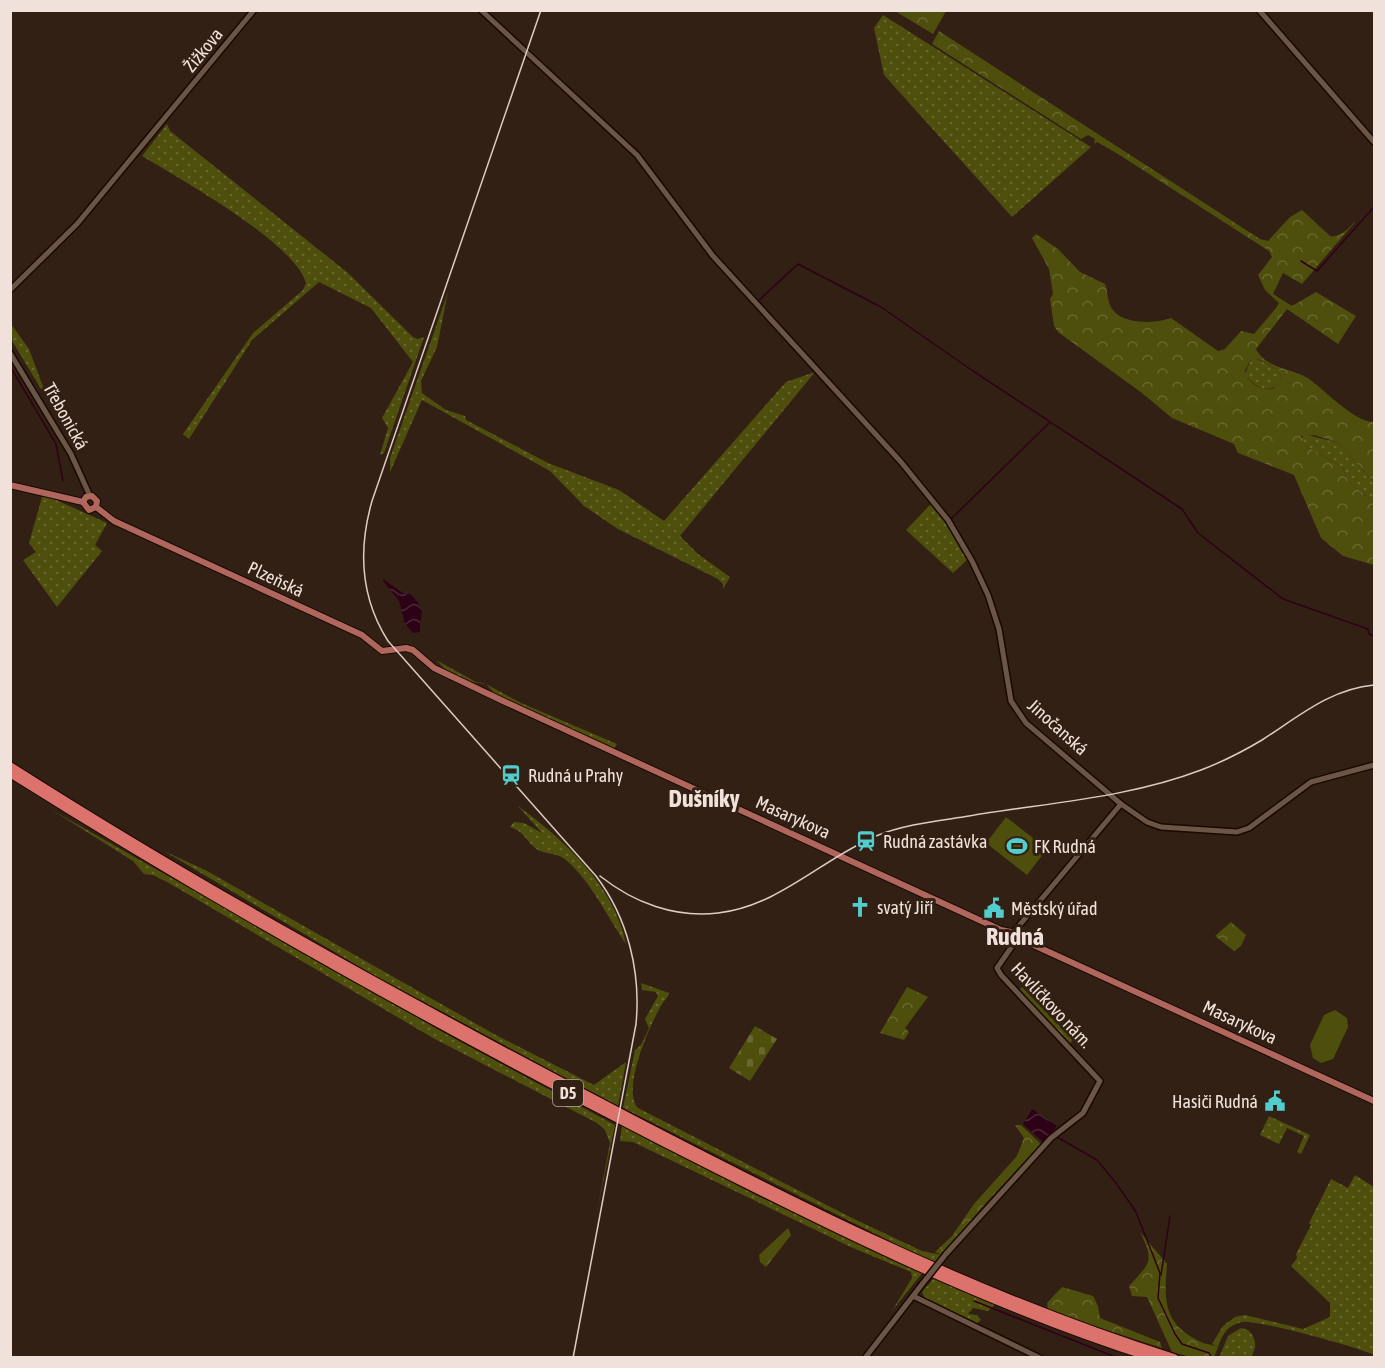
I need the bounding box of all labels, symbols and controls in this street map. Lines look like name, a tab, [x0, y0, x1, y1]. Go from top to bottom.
street label: Žižkova	[179, 24, 227, 76]
street label: Třebonická	[39, 379, 93, 453]
street label: Plzeňská	[245, 557, 307, 601]
street label: Jinočanská	[1024, 695, 1092, 759]
station icon: Rudná u Prahy	[499, 763, 523, 787]
place label: Rudná u Prahy	[528, 765, 623, 786]
district label: Dušníky	[668, 785, 740, 812]
street label: Masarykova	[752, 791, 834, 843]
station icon: Rudná zastávka	[854, 829, 878, 853]
place label: Rudná zastávka	[883, 831, 987, 852]
sports icon: FK Rudná	[1005, 834, 1029, 858]
place label: FK Rudná	[1034, 836, 1096, 857]
church icon: svatý Jiří	[848, 895, 872, 919]
public building icon: Městský úřad	[982, 896, 1006, 920]
place label: svatý Jiří	[877, 897, 933, 918]
place label: Městský úřad	[1011, 898, 1097, 919]
district label: Rudná	[986, 923, 1044, 950]
street label: Havlíčkovo nám.	[1007, 958, 1097, 1052]
street label: Masarykova	[1200, 996, 1280, 1048]
road number: D5	[553, 1080, 583, 1106]
public building icon: Hasiči Rudná	[1263, 1089, 1287, 1113]
place label: Hasiči Rudná	[1172, 1091, 1258, 1112]

